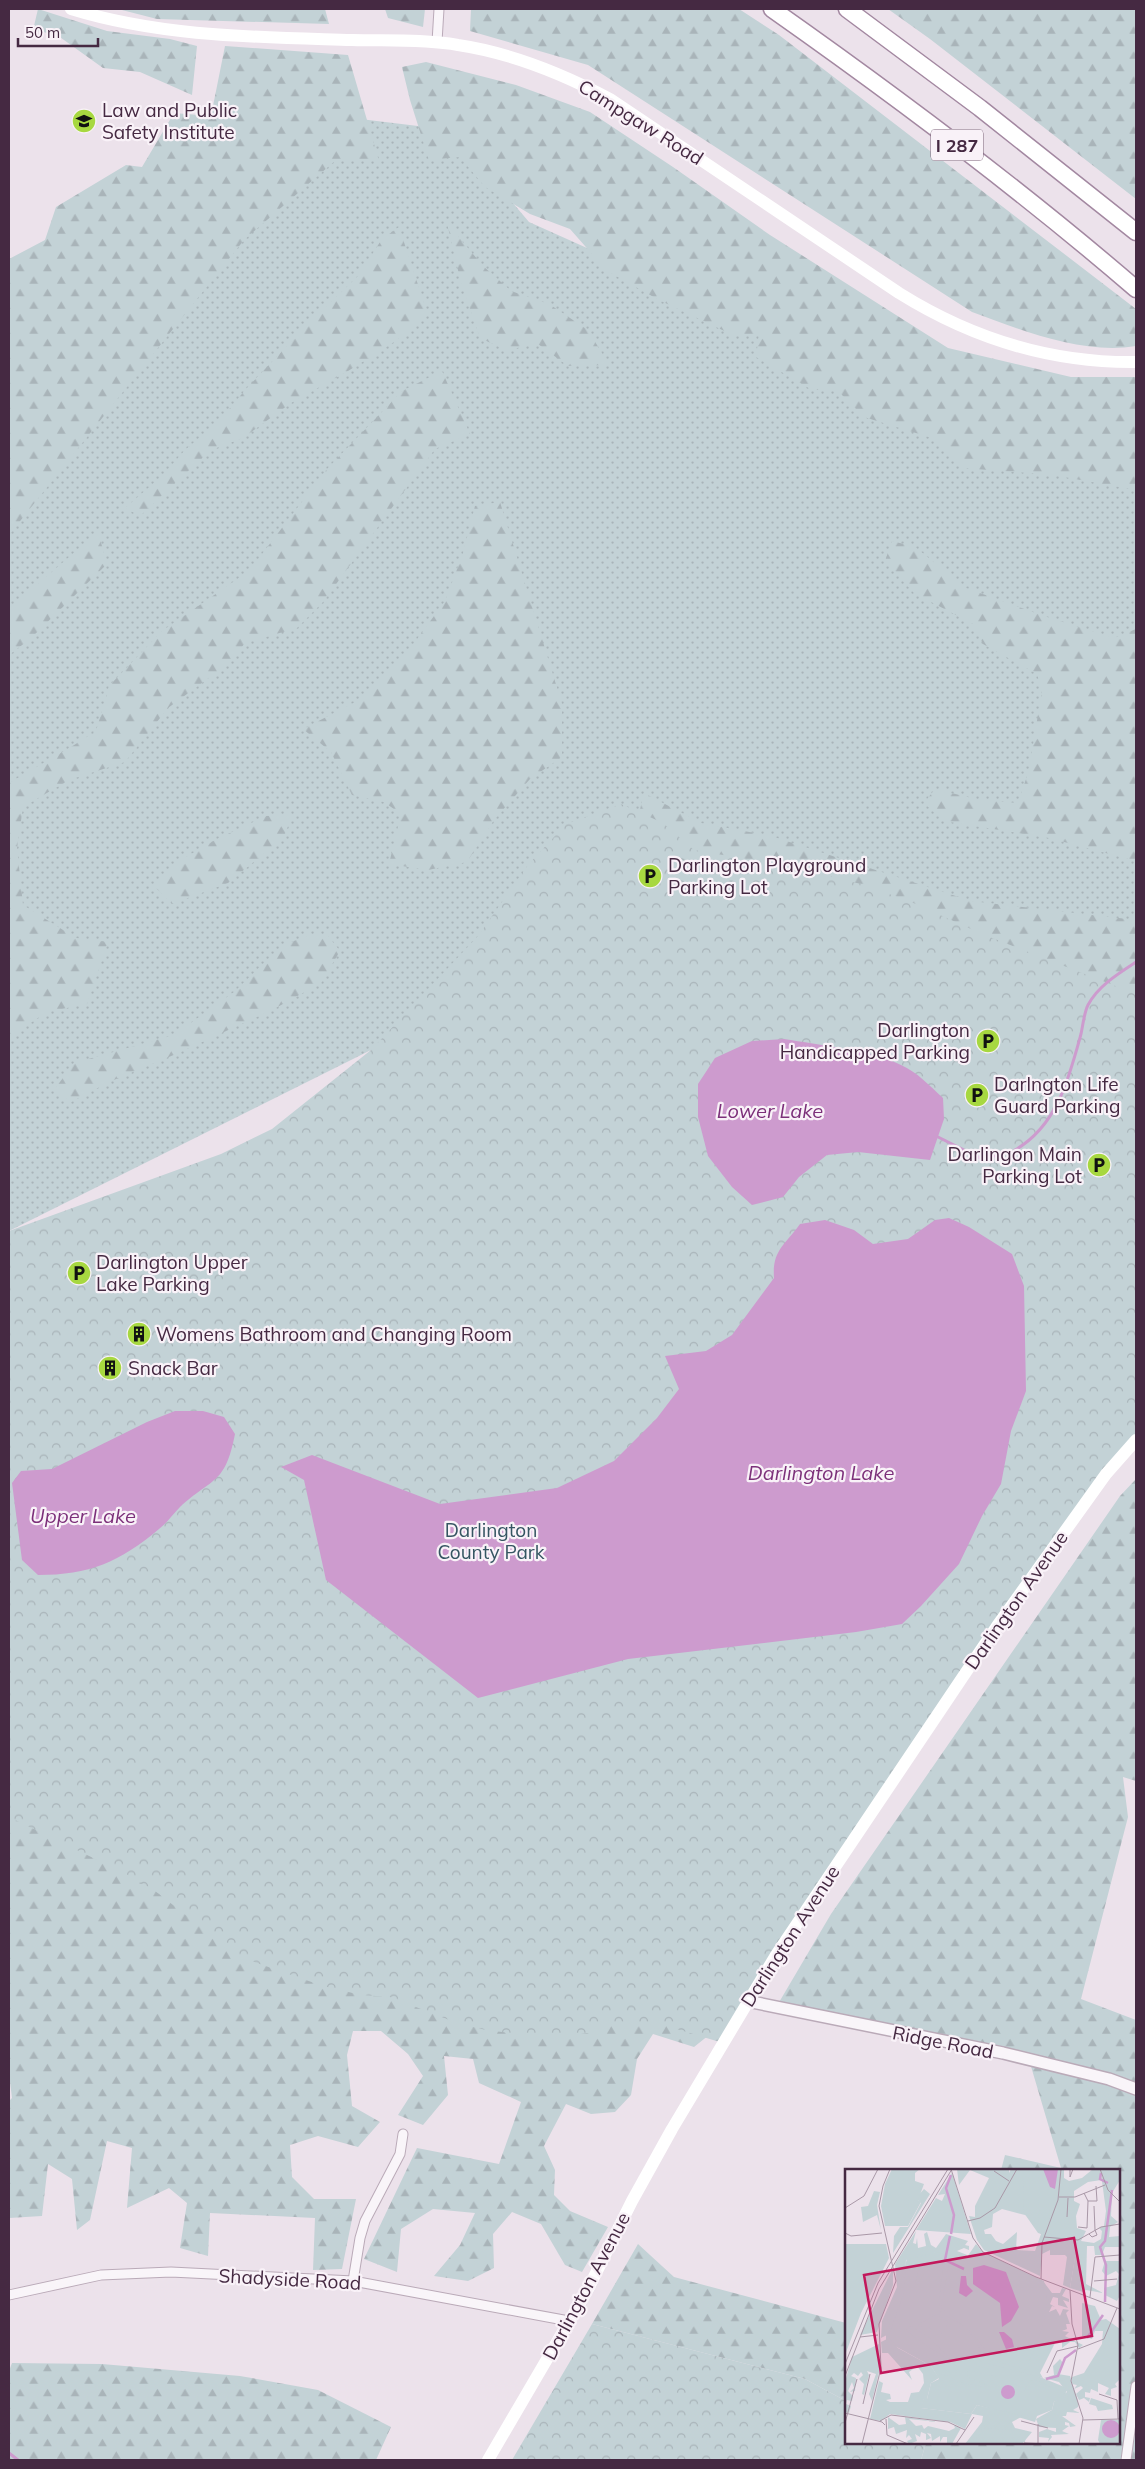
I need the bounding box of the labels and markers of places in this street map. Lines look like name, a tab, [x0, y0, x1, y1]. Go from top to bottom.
place label: Law and Public Safety Institute	[102, 98, 237, 144]
school or university icon: Law and Public Safety Institute	[71, 108, 97, 134]
place label: Darlington Playground Parking Lot	[668, 853, 866, 899]
parking icon: Darlington Playground Parking Lot	[637, 863, 663, 889]
place label: Darlington Handicapped Parking	[780, 1018, 970, 1064]
parking icon: Darlington Handicapped Parking	[975, 1028, 1001, 1054]
place label: Darlngton Life Guard Parking	[994, 1072, 1121, 1118]
parking icon: Darlngton Life Guard Parking	[964, 1082, 990, 1108]
place label: Darlingon Main Parking Lot	[948, 1142, 1082, 1188]
parking icon: Darlingon Main Parking Lot	[1086, 1152, 1112, 1178]
place label: Darlington Upper Lake Parking	[96, 1250, 248, 1296]
parking icon: Darlington Upper Lake Parking	[66, 1260, 92, 1286]
building icon: Womens Bathroom and Changing Room	[126, 1321, 152, 1347]
place label: Womens Bathroom and Changing Room	[156, 1322, 512, 1346]
building icon: Snack Bar	[97, 1355, 123, 1381]
place label: Snack Bar	[128, 1356, 218, 1380]

